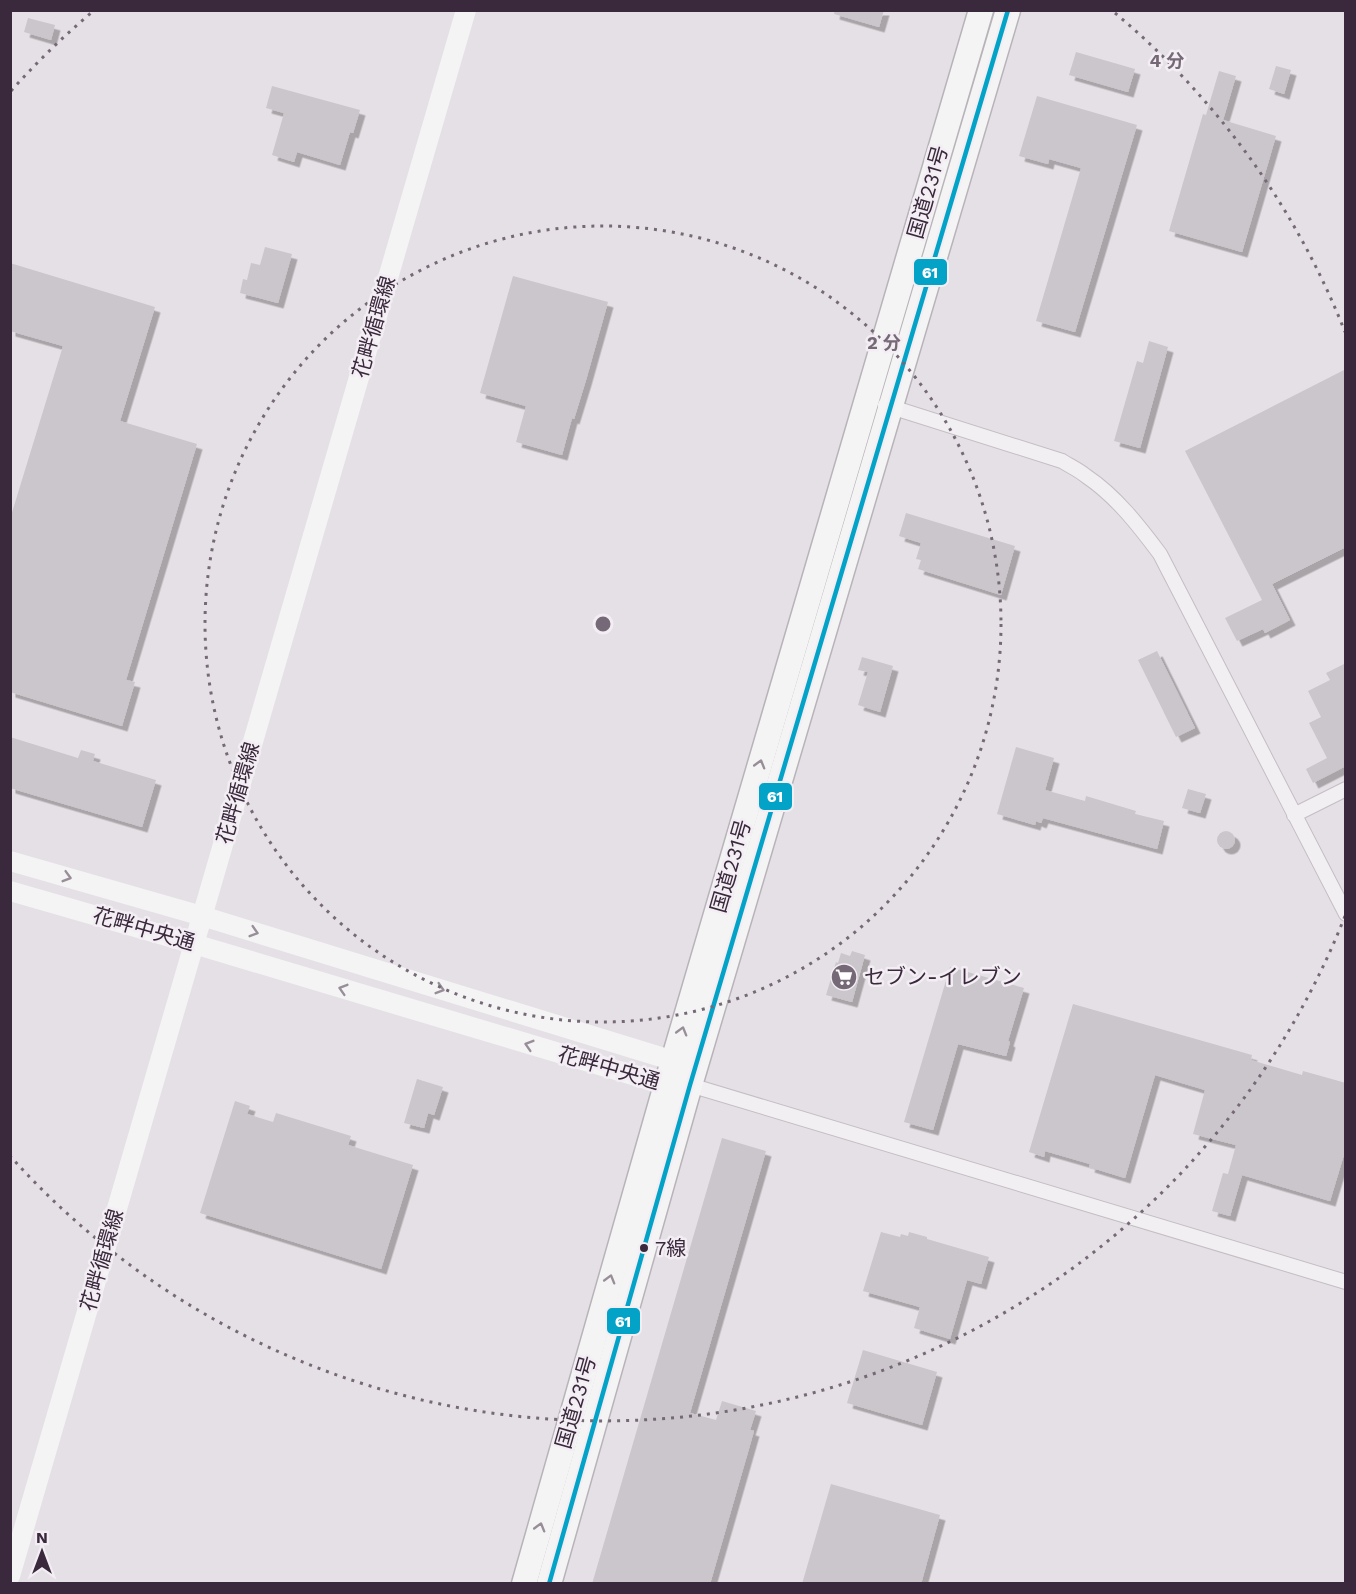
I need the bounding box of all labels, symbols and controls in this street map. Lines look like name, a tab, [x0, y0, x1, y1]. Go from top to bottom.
text: 4 分	[1150, 50, 1184, 71]
street label: 国道231号	[902, 142, 953, 241]
line badge: 61	[913, 258, 948, 286]
text: 61	[922, 263, 938, 282]
street label: 花畔循環線	[347, 273, 400, 381]
text: 2 分	[867, 332, 901, 353]
centre of rings	[593, 614, 613, 634]
street label: 花畔循環線	[211, 739, 264, 847]
one-way arrow	[753, 759, 766, 769]
line badge: 61	[758, 782, 793, 811]
text: 61	[767, 787, 783, 806]
street label: 国道231号	[705, 816, 756, 915]
one-way arrow	[61, 870, 72, 882]
street label: 花畔中央通	[90, 902, 198, 955]
one-way arrow	[248, 925, 259, 937]
supermarket icon: セブン-イレブン	[829, 962, 859, 992]
place label: セブン-イレブン	[864, 964, 1022, 989]
one-way arrow	[434, 982, 445, 994]
one-way arrow	[338, 984, 349, 996]
one-way arrow	[675, 1026, 687, 1037]
one-way arrow	[524, 1040, 535, 1052]
street label: 花畔中央通	[555, 1041, 663, 1094]
street label: 花畔循環線	[75, 1206, 128, 1314]
place label: 7線	[655, 1236, 686, 1260]
marker: 7線	[638, 1242, 650, 1254]
one-way arrow	[603, 1274, 616, 1284]
line badge: 61	[606, 1307, 641, 1335]
text: 61	[615, 1312, 631, 1331]
street label: 国道231号	[550, 1352, 601, 1451]
north arrow	[12, 1522, 72, 1582]
one-way arrow	[533, 1522, 545, 1533]
text: N	[36, 1528, 48, 1547]

